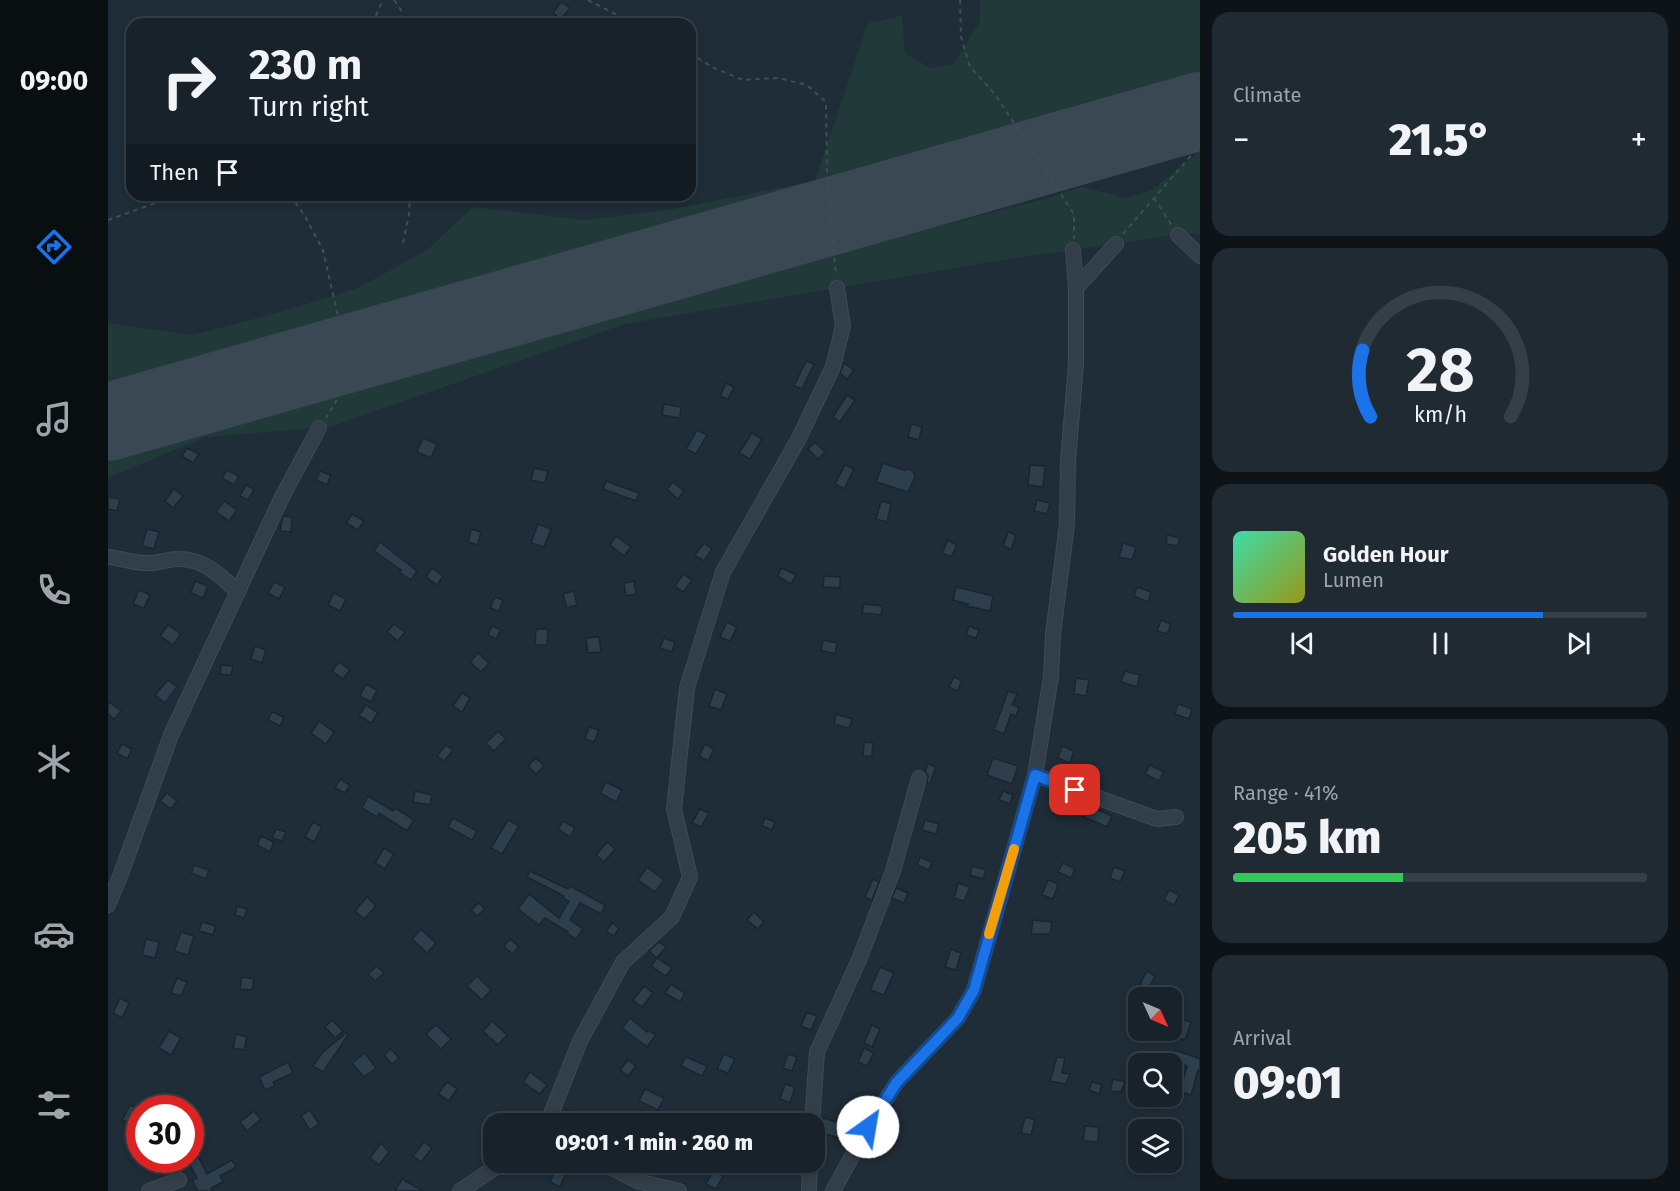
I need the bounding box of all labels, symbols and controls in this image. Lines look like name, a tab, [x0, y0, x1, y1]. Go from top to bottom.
text: 230 m	[249, 40, 362, 90]
icon: right	[150, 42, 228, 120]
text: 09:00	[20, 65, 88, 97]
text: Climate	[1233, 83, 1301, 107]
text: Turn right	[249, 91, 369, 123]
text: 21.5°	[1389, 113, 1491, 167]
text: −	[1233, 120, 1250, 160]
text: +	[1631, 120, 1647, 160]
icon: arrive	[211, 156, 244, 189]
text: Then	[150, 159, 199, 186]
icon: directions	[33, 226, 75, 268]
text: 28	[1406, 333, 1474, 408]
icon: music	[33, 398, 75, 440]
text: km/h	[1413, 402, 1467, 428]
text: Golden Hour	[1323, 541, 1449, 568]
text: Lumen	[1323, 568, 1384, 592]
icon: phone	[33, 569, 75, 611]
icon: previous	[1286, 627, 1319, 660]
icon: pause	[1424, 627, 1457, 660]
icon: next	[1562, 627, 1595, 660]
icon: climate	[33, 741, 75, 783]
pin	[1049, 764, 1100, 815]
icon: arrive	[1058, 773, 1091, 806]
text: Range · 41%	[1233, 781, 1339, 805]
text: 205 km	[1233, 811, 1381, 865]
icon: car	[33, 913, 75, 955]
north arrow	[1128, 987, 1182, 1041]
map controls	[1128, 987, 1182, 1173]
text: Arrival	[1233, 1026, 1292, 1050]
button: search	[1128, 1053, 1182, 1107]
text: 09:01	[1233, 1056, 1343, 1110]
icon: filters	[33, 1084, 75, 1126]
speed limit sign: 30	[126, 1095, 204, 1173]
position arrow	[836, 1095, 900, 1159]
button: layers	[1128, 1119, 1182, 1173]
text: 09:01 · 1 min · 260 m	[555, 1129, 753, 1156]

